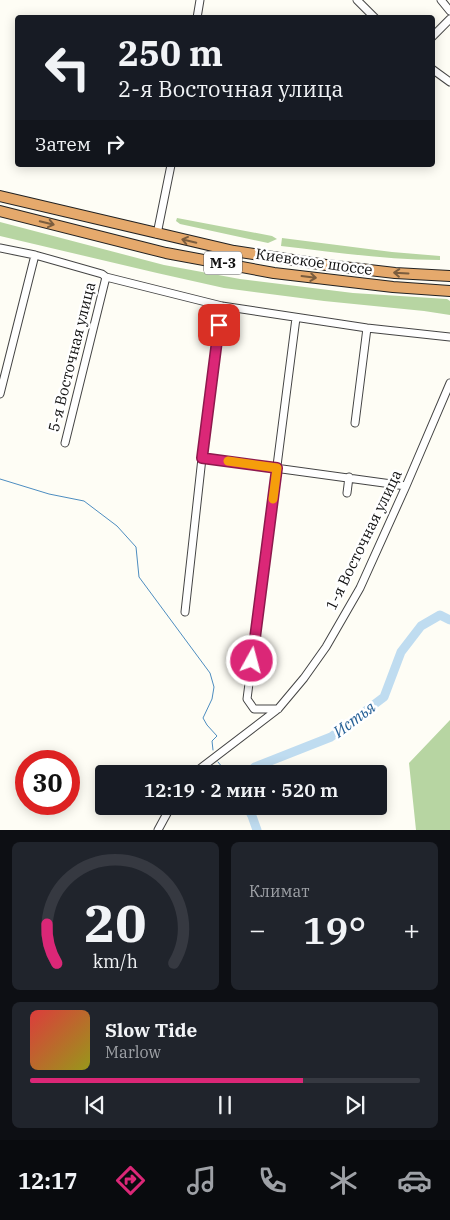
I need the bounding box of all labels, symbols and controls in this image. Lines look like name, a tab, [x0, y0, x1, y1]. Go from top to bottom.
text: 250 m	[118, 30, 223, 76]
icon: left	[35, 35, 100, 100]
text: 2-я Восточная улица	[118, 74, 344, 103]
icon: right	[101, 130, 129, 158]
text: Затем	[35, 132, 91, 156]
one-way arrow	[39, 219, 55, 228]
one-way arrow	[181, 236, 197, 245]
street label: Киевское шоссе	[254, 244, 374, 279]
road number: М-3	[204, 252, 242, 274]
one-way arrow	[394, 269, 410, 278]
one-way arrow	[301, 272, 317, 282]
street label: 5-я Восточная улица	[44, 280, 99, 434]
pin	[198, 304, 240, 346]
icon: arrive	[205, 311, 233, 339]
street label: 1-я Восточная улица	[321, 467, 406, 613]
position arrow	[225, 634, 277, 686]
water label: Истья	[328, 696, 380, 742]
speed limit sign: 30	[15, 750, 80, 815]
text: 12:19 · 2 мин · 520 m	[144, 778, 338, 802]
text: Климат	[249, 881, 309, 901]
text: 20	[84, 889, 147, 956]
text: 19°	[303, 905, 366, 954]
text: −	[249, 911, 266, 948]
text: +	[403, 911, 420, 948]
text: km/h	[93, 950, 138, 973]
text: Slow Tide	[105, 1018, 197, 1042]
text: Marlow	[105, 1042, 161, 1062]
icon: previous	[81, 1091, 109, 1119]
icon: pause	[211, 1091, 239, 1119]
icon: next	[341, 1091, 369, 1119]
icon: directions	[113, 1163, 148, 1198]
icon: music	[184, 1163, 219, 1198]
icon: phone	[255, 1163, 290, 1198]
icon: climate	[326, 1163, 361, 1198]
icon: car	[397, 1163, 432, 1198]
text: 12:17	[18, 1166, 77, 1195]

